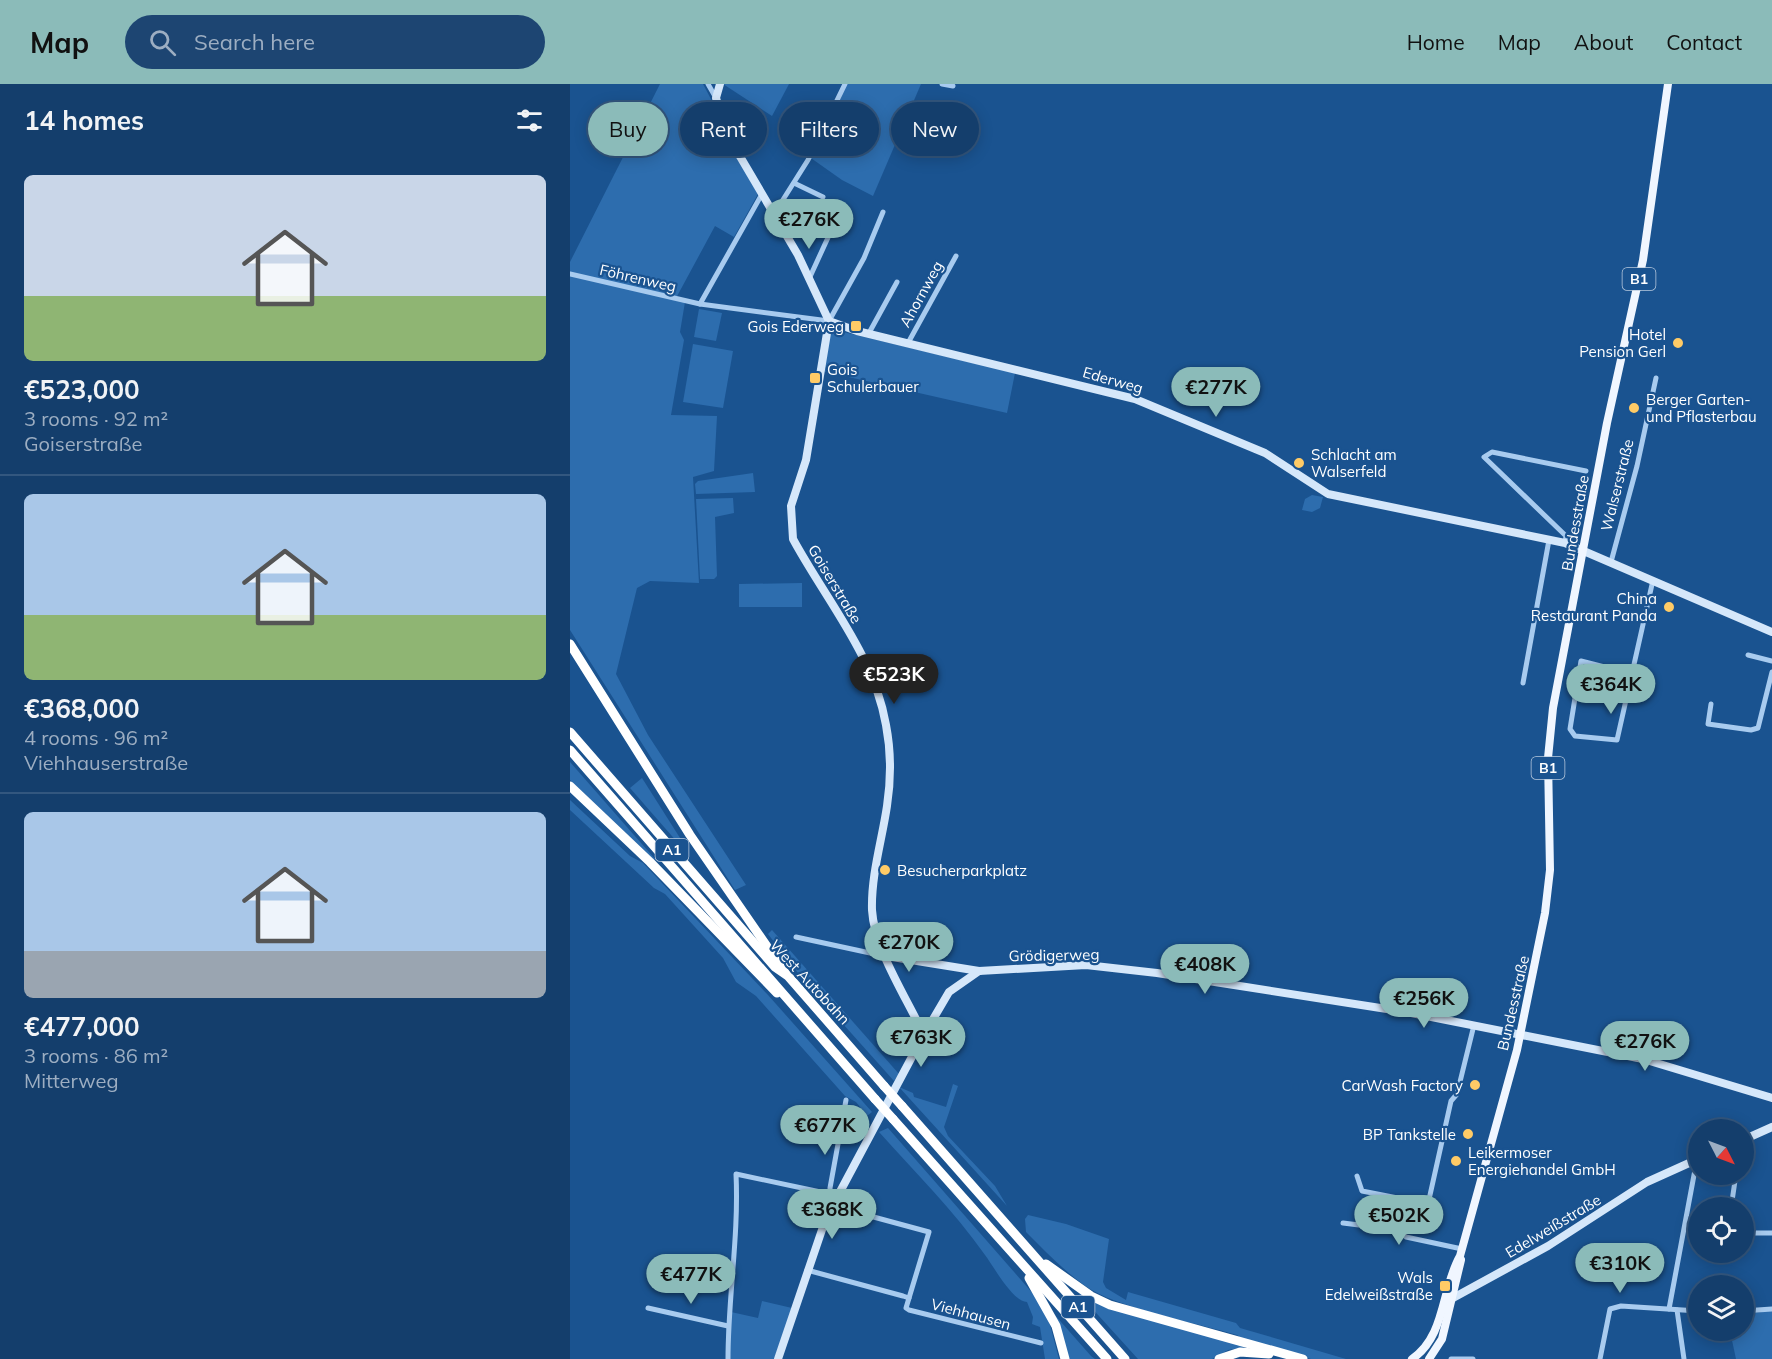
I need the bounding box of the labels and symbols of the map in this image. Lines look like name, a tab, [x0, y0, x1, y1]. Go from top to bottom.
pin: €276K	[767, 199, 851, 250]
street label: Ahornweg	[895, 258, 947, 330]
street label: Föhrenweg	[598, 260, 678, 296]
road number: B1	[1622, 268, 1656, 290]
place label: Gois Ederweg	[748, 317, 844, 336]
marker: Gois Ederweg	[849, 319, 863, 333]
place label: Hotel Pension Gerl	[1579, 325, 1666, 361]
marker: Hotel Pension Gerl	[1671, 336, 1685, 350]
place label: Gois Schulerbauer	[827, 360, 919, 396]
street label: Ederweg	[1081, 362, 1145, 398]
pin: €277K	[1174, 367, 1258, 418]
marker: Gois Schulerbauer	[808, 371, 822, 385]
place label: Berger Garten- und Pflasterbau	[1646, 390, 1757, 426]
marker: Berger Garten- und Pflasterbau	[1627, 401, 1641, 415]
street label: Walserstraße	[1596, 437, 1638, 533]
place label: Schlacht am Walserfeld	[1311, 445, 1397, 481]
marker: Schlacht am Walserfeld	[1292, 456, 1306, 470]
street label: Bundesstraße	[1557, 474, 1593, 572]
street label: Goiserstraße	[804, 541, 866, 627]
place label: China Restaurant Panda	[1531, 589, 1657, 625]
marker: China Restaurant Panda	[1662, 600, 1676, 614]
pin: €523K	[852, 654, 936, 705]
pin: €364K	[1569, 664, 1653, 715]
road number: B1	[1532, 757, 1564, 779]
road number: A1	[656, 839, 688, 861]
place label: Besucherparkplatz	[897, 861, 1027, 880]
marker: Besucherparkplatz	[878, 863, 892, 877]
pin: €270K	[867, 922, 951, 973]
street label: West Autobahn	[766, 935, 854, 1029]
pin: €408K	[1163, 944, 1247, 995]
street label: Grödigerweg	[1008, 945, 1100, 965]
street label: Bundesstraße	[1493, 954, 1533, 1052]
pin: €256K	[1382, 978, 1466, 1029]
pin: €763K	[879, 1017, 963, 1068]
pin: €276K	[1603, 1021, 1687, 1072]
place label: CarWash Factory	[1341, 1076, 1463, 1095]
marker: CarWash Factory	[1468, 1078, 1482, 1092]
pin: €677K	[783, 1105, 867, 1156]
north arrow	[1688, 1119, 1754, 1185]
place label: BP Tankstelle	[1363, 1125, 1456, 1144]
marker: BP Tankstelle	[1461, 1127, 1475, 1141]
place label: Leikermoser Energiehandel GmbH	[1468, 1143, 1616, 1179]
marker: Leikermoser Energiehandel GmbH	[1449, 1154, 1463, 1168]
pin: €368K	[790, 1189, 874, 1240]
street label: Edelweißstraße	[1502, 1190, 1604, 1262]
pin: €502K	[1357, 1195, 1441, 1246]
pin: €310K	[1578, 1243, 1662, 1294]
pin: €477K	[649, 1254, 733, 1305]
place label: Wals Edelweißstraße	[1325, 1268, 1433, 1304]
marker: Wals Edelweißstraße	[1438, 1279, 1452, 1293]
street label: Viehhausen	[929, 1294, 1013, 1334]
road number: A1	[1062, 1296, 1094, 1318]

